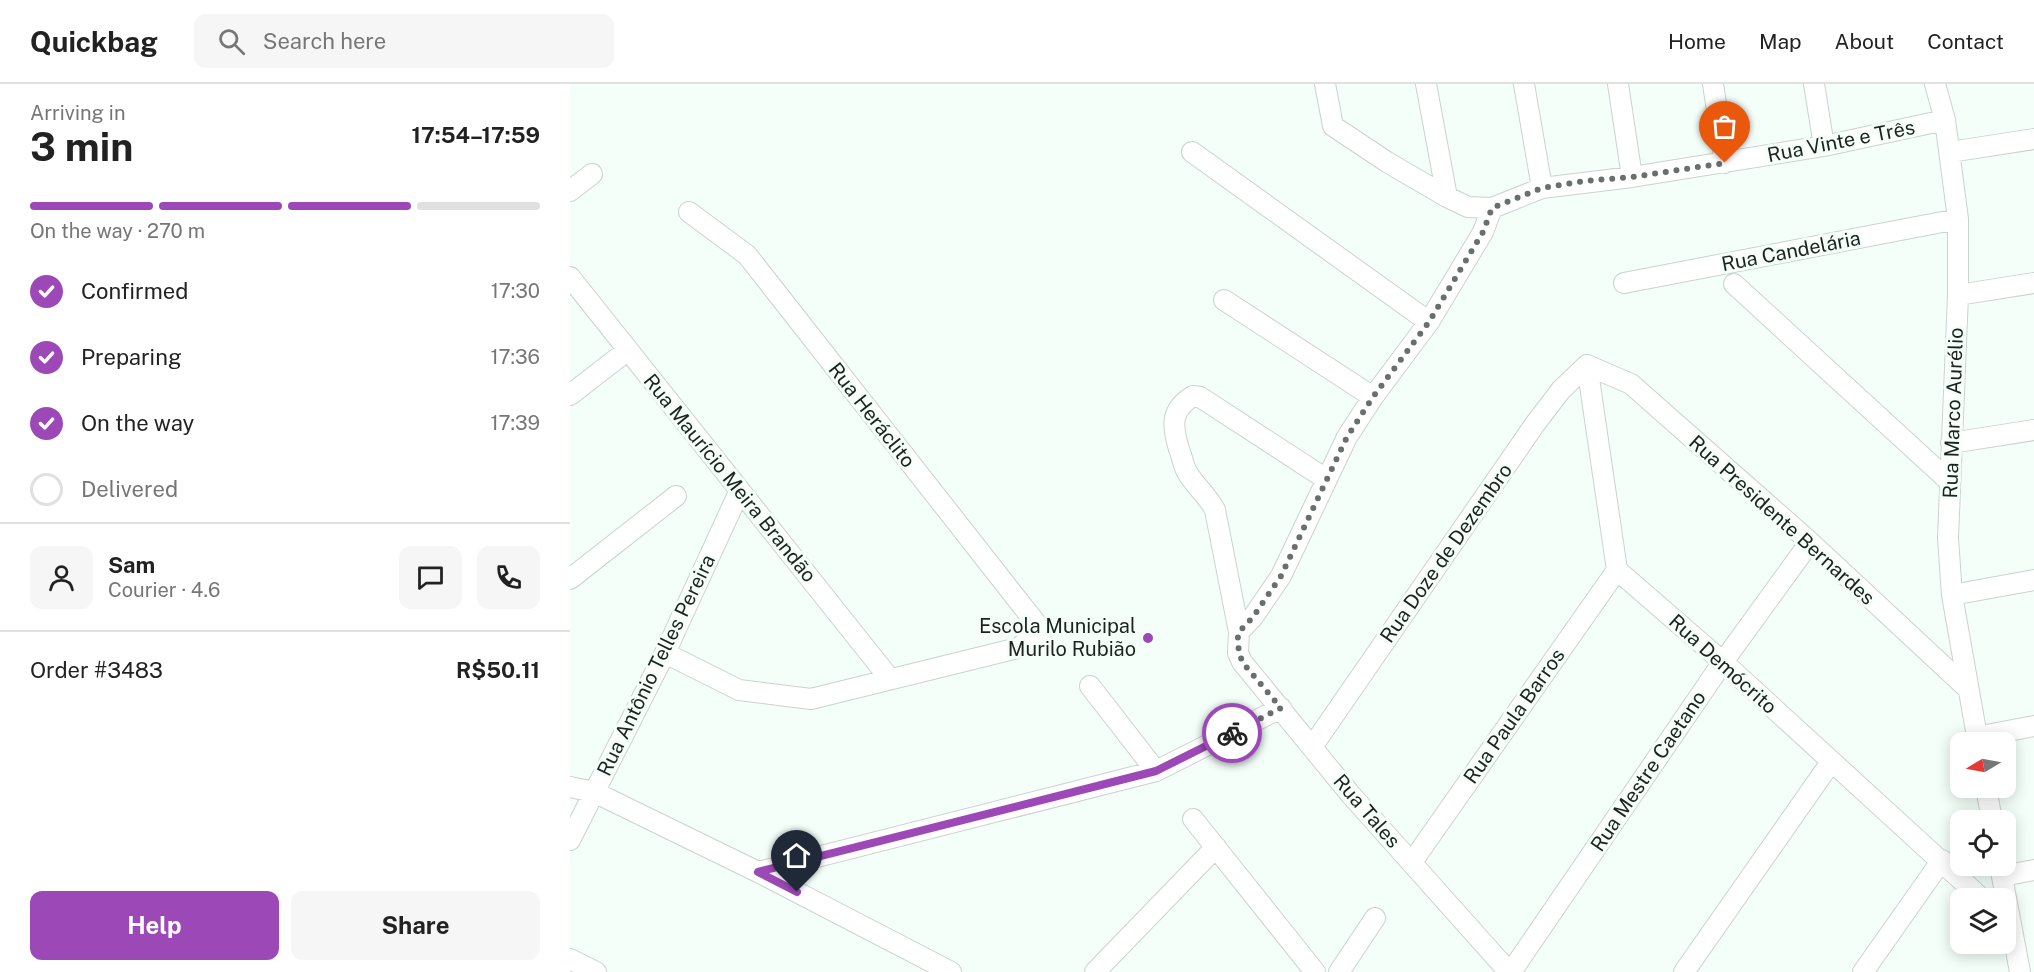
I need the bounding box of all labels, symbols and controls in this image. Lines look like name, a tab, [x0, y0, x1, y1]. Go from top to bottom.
search box	[194, 14, 614, 68]
text: Quickbag	[30, 25, 158, 58]
icon: search	[215, 25, 248, 58]
text: Search here	[263, 28, 386, 54]
text: Home	[1668, 29, 1726, 54]
text: Map	[1759, 29, 1802, 54]
text: About	[1835, 29, 1894, 54]
text: Contact	[1927, 29, 2004, 54]
text: Arriving in	[30, 101, 125, 125]
pin	[1699, 101, 1750, 163]
icon: bag	[1708, 110, 1741, 143]
street label: Rua Vinte e Três	[1765, 115, 1917, 167]
text: 17:54–17:59	[412, 122, 540, 148]
text: 3 min	[30, 124, 133, 170]
text: On the way · 270 m	[30, 219, 205, 243]
street label: Rua Candelária	[1719, 226, 1863, 276]
icon: check	[30, 275, 63, 308]
text: Confirmed	[81, 278, 188, 304]
text: 17:30	[491, 279, 540, 303]
street label: Rua Marco Aurélio	[1938, 327, 1968, 499]
icon: check	[30, 341, 63, 374]
text: Preparing	[81, 344, 182, 370]
text: 17:36	[490, 345, 540, 369]
street label: Rua Heráclito	[824, 358, 920, 472]
street label: Rua Maurício Meira Brandão	[639, 369, 821, 587]
icon: check	[30, 407, 63, 440]
text: On the way	[81, 410, 194, 436]
text: 17:39	[490, 411, 540, 435]
street label: Rua Presidente Bernardes	[1684, 430, 1880, 610]
street label: Rua Doze de Dezembro	[1375, 459, 1517, 647]
text: Delivered	[81, 476, 178, 502]
button: person	[30, 546, 93, 609]
button: chat	[399, 546, 462, 609]
button: phone	[477, 546, 540, 609]
street label: Rua Antônio Telles Pereira	[592, 550, 720, 780]
text: Sam	[108, 552, 155, 578]
text: Courier · 4.6	[108, 578, 220, 602]
street label: Rua Demócrito	[1664, 609, 1782, 719]
place label: Escola Municipal Murilo Rubião	[979, 614, 1136, 661]
marker: Escola Municipal Murilo Rubião	[1141, 631, 1155, 645]
street label: Rua Paula Barros	[1458, 644, 1570, 788]
text: Order #3483	[30, 657, 163, 683]
text: R$50.11	[456, 657, 540, 683]
street label: Rua Mestre Caetano	[1585, 686, 1711, 856]
courier	[1202, 703, 1262, 763]
icon: bike	[1216, 717, 1249, 750]
north arrow	[1950, 732, 2016, 798]
map controls	[1950, 732, 2016, 954]
street label: Rua Tales	[1329, 769, 1405, 853]
button: locate	[1950, 810, 2016, 876]
pin	[771, 830, 822, 892]
icon: home	[780, 839, 813, 872]
button: layers	[1950, 888, 2016, 954]
button: Help	[30, 891, 279, 960]
button: Share	[291, 891, 540, 960]

